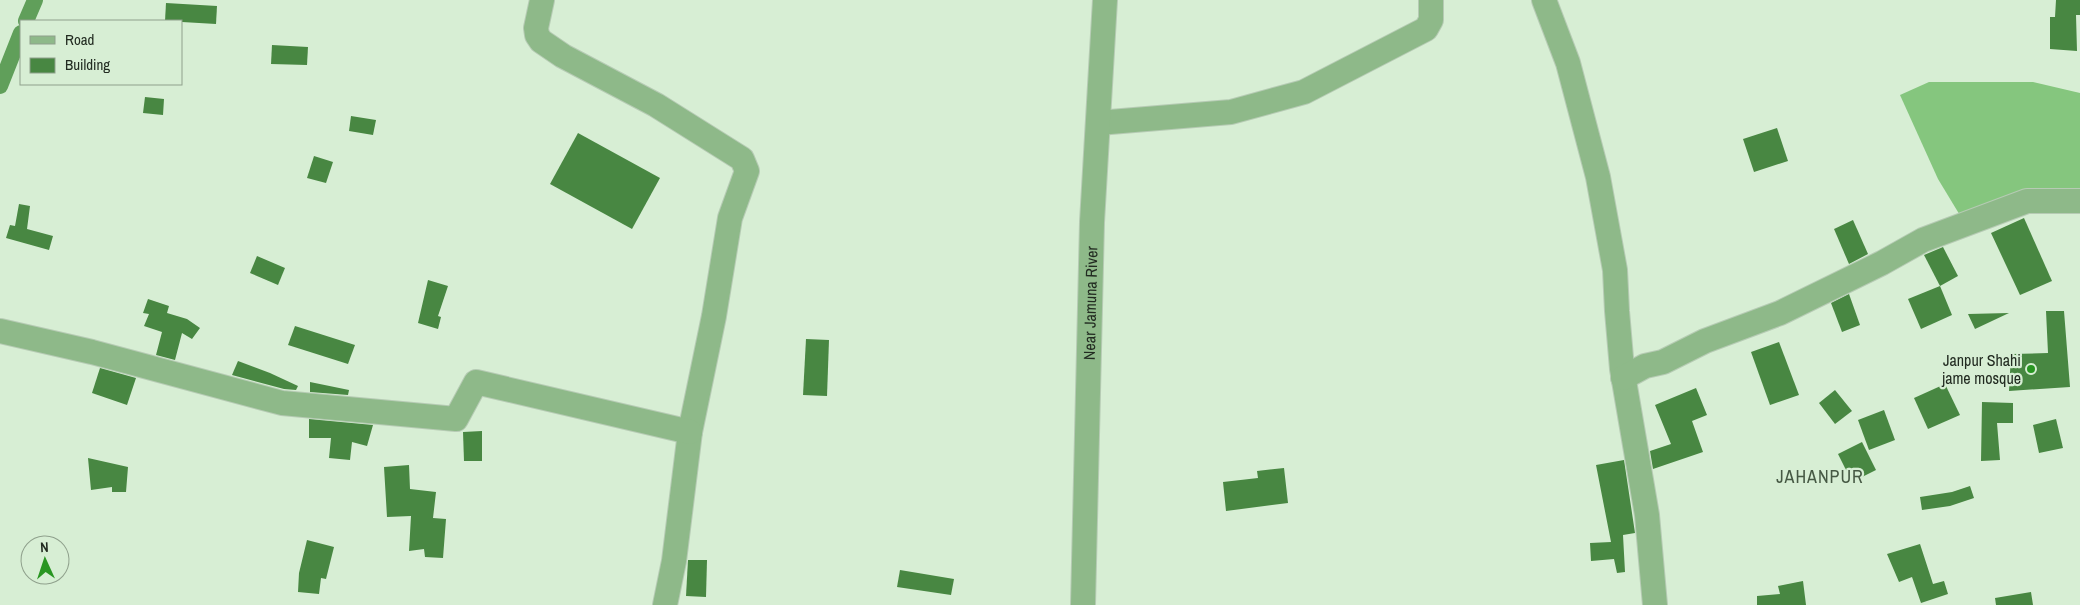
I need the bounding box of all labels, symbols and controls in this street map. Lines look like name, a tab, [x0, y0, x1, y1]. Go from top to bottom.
legend	[20, 20, 182, 85]
text: Road	[65, 29, 94, 50]
text: Building	[65, 54, 110, 75]
street label: Near Jamuna River	[1078, 245, 1102, 360]
place label: Janpur Shahi jame mosque	[1941, 349, 2021, 389]
marker: Janpur Shahi jame mosque	[2025, 363, 2037, 375]
district label: JAHANPUR	[1776, 464, 1864, 489]
north arrow	[20, 535, 70, 585]
text: N	[40, 538, 49, 556]

